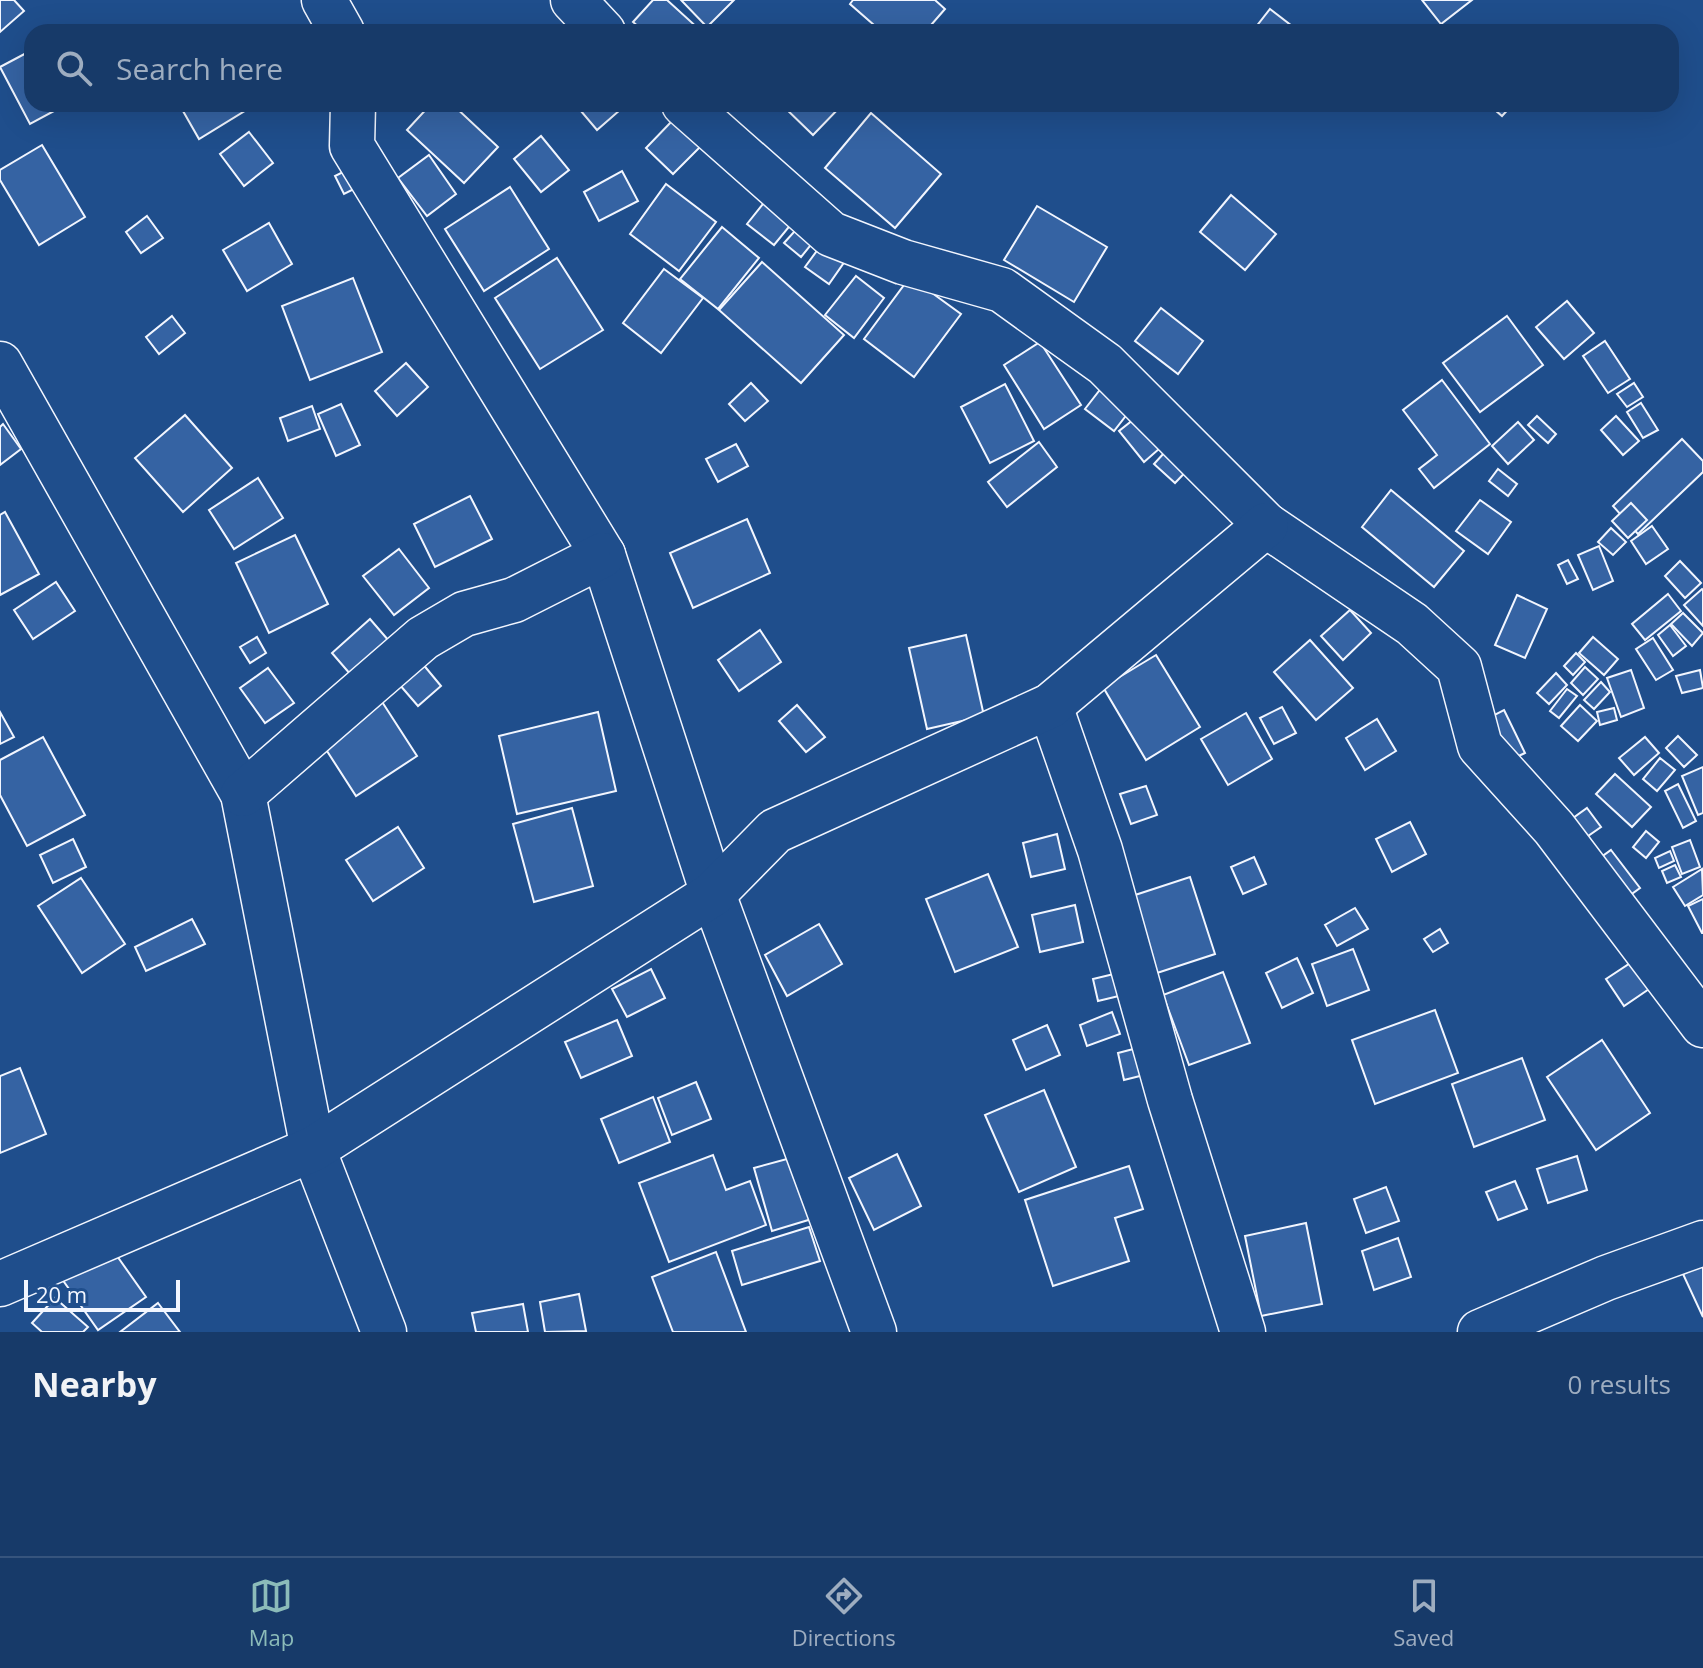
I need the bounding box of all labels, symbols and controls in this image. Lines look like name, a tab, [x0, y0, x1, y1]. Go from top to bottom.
search box	[24, 24, 1679, 112]
icon: search	[52, 46, 96, 90]
text: Search here	[116, 48, 283, 89]
scale bar	[24, 1276, 180, 1312]
text: 20 m	[36, 1279, 87, 1309]
text: Nearby	[32, 1361, 157, 1407]
text: 0 results	[1568, 1366, 1671, 1402]
tab: Map	[249, 1574, 294, 1652]
tab: Directions	[792, 1574, 896, 1652]
tab: Saved	[1393, 1574, 1454, 1652]

